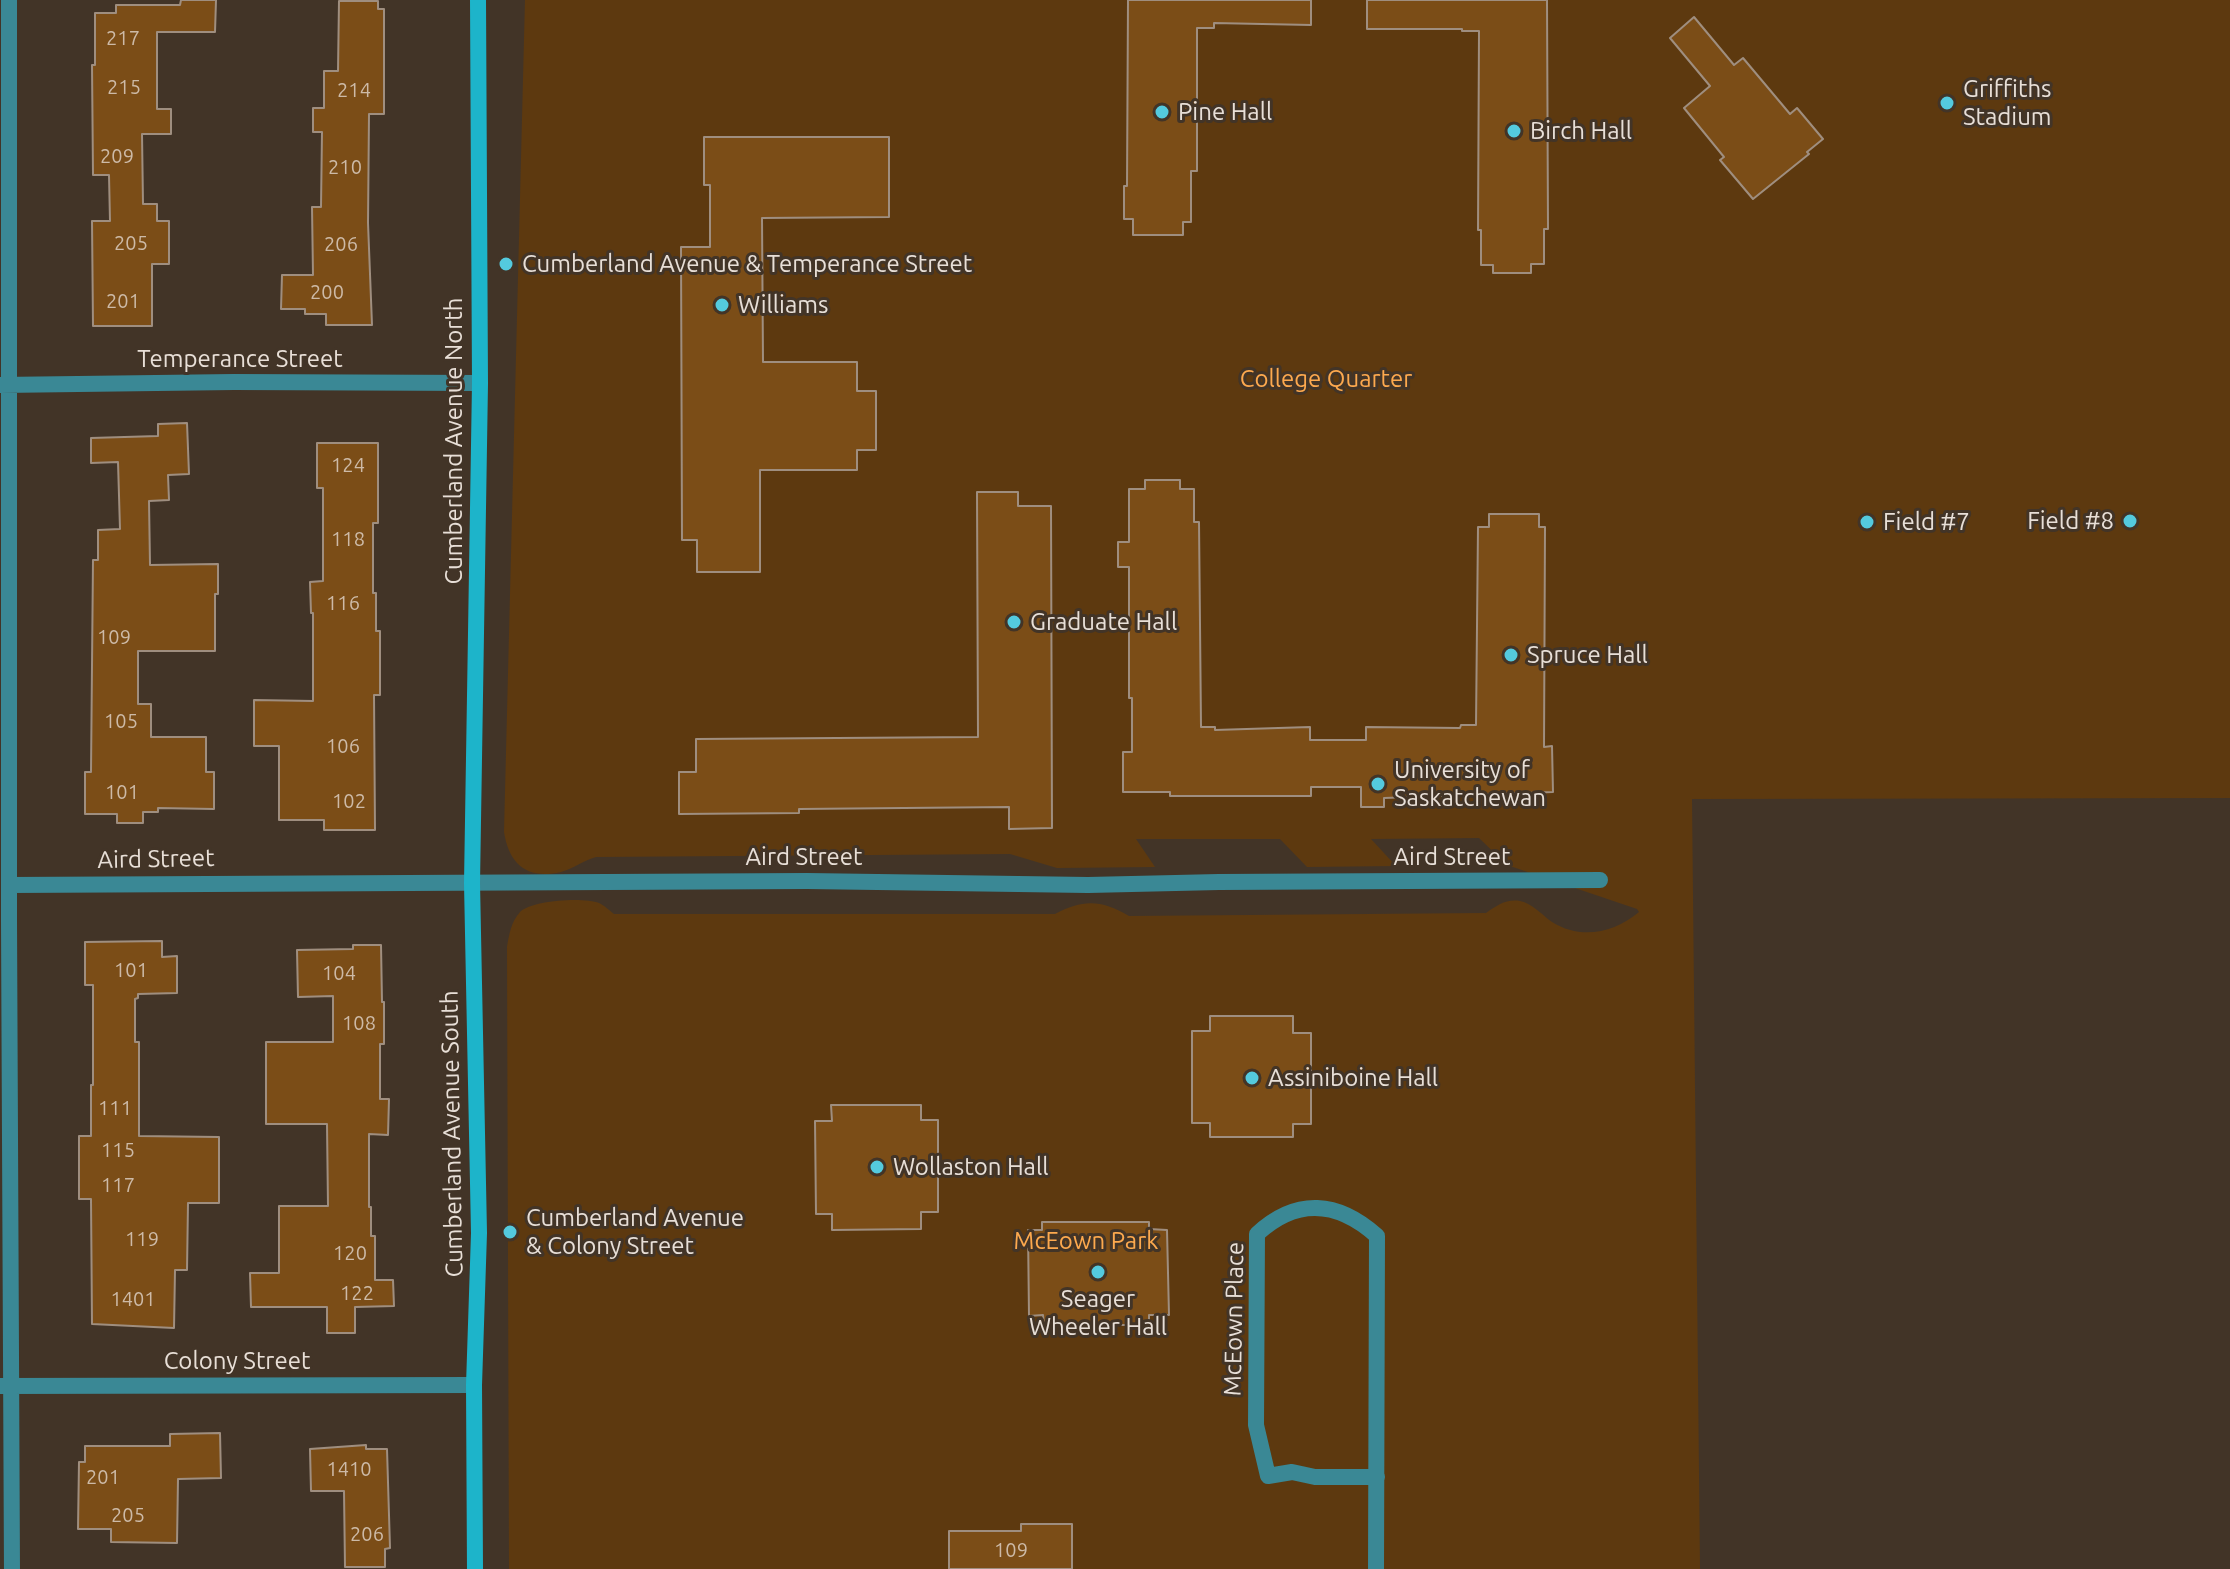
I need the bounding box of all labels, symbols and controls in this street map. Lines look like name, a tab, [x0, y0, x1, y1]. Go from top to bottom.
house number: 217	[106, 26, 140, 50]
house number: 215	[107, 75, 141, 99]
place label: Griffiths Stadium	[1963, 75, 2052, 131]
house number: 214	[337, 78, 371, 102]
marker: Griffiths Stadium	[1938, 94, 1956, 112]
place label: Pine Hall	[1178, 98, 1272, 126]
marker: Pine Hall	[1153, 103, 1171, 121]
place label: Birch Hall	[1530, 117, 1632, 145]
marker: Birch Hall	[1505, 122, 1523, 140]
house number: 209	[100, 144, 134, 168]
house number: 210	[328, 155, 362, 179]
house number: 205	[114, 231, 148, 255]
house number: 206	[324, 232, 358, 256]
place label: Cumberland Avenue & Temperance Street	[522, 250, 972, 278]
marker: Cumberland Avenue & Temperance Street	[497, 255, 515, 273]
house number: 200	[310, 280, 344, 304]
house number: 201	[106, 289, 140, 313]
place label: Williams	[738, 291, 828, 319]
marker: Williams	[713, 296, 731, 314]
street label: Cumberland Avenue North	[440, 298, 468, 584]
street label: Temperance Street	[137, 345, 343, 373]
park label: College Quarter	[1240, 365, 1412, 393]
house number: 124	[331, 453, 365, 477]
place label: Field #8	[2027, 507, 2114, 535]
place label: Field #7	[1883, 508, 1970, 536]
marker: Field #8	[2121, 512, 2139, 530]
marker: Field #7	[1858, 513, 1876, 531]
house number: 118	[331, 527, 365, 551]
house number: 116	[326, 591, 360, 615]
place label: Graduate Hall	[1030, 608, 1177, 636]
marker: Graduate Hall	[1005, 613, 1023, 631]
house number: 109	[97, 625, 131, 649]
place label: Spruce Hall	[1527, 641, 1648, 669]
marker: Spruce Hall	[1502, 646, 1520, 664]
house number: 105	[104, 709, 138, 733]
house number: 106	[326, 734, 360, 758]
place label: University of Saskatchewan	[1394, 756, 1546, 812]
marker: University of Saskatchewan	[1369, 775, 1387, 793]
house number: 101	[105, 780, 139, 804]
house number: 102	[332, 789, 366, 813]
street label: Aird Street	[745, 843, 863, 871]
street label: Aird Street	[1393, 843, 1511, 871]
street label: Aird Street	[97, 844, 215, 874]
house number: 101	[114, 958, 148, 982]
house number: 104	[322, 961, 356, 985]
street label: Cumberland Avenue South	[435, 990, 469, 1278]
house number: 108	[342, 1011, 376, 1035]
place label: Assiniboine Hall	[1268, 1064, 1438, 1092]
marker: Assiniboine Hall	[1243, 1069, 1261, 1087]
house number: 111	[98, 1096, 132, 1120]
house number: 115	[101, 1138, 135, 1162]
place label: Wollaston Hall	[893, 1153, 1049, 1181]
marker: Wollaston Hall	[868, 1158, 886, 1176]
house number: 117	[101, 1173, 135, 1197]
place label: Cumberland Avenue & Colony Street	[526, 1204, 744, 1260]
marker: Cumberland Avenue & Colony Street	[501, 1223, 519, 1241]
house number: 119	[125, 1227, 159, 1251]
park label: McEown Park	[1014, 1227, 1158, 1255]
house number: 120	[333, 1241, 367, 1265]
street label: McEown Place	[1218, 1242, 1250, 1396]
marker: Seager Wheeler Hall	[1089, 1263, 1107, 1281]
house number: 122	[340, 1281, 374, 1305]
place label: Seager Wheeler Hall	[1029, 1285, 1167, 1341]
house number: 1401	[110, 1287, 156, 1311]
street label: Colony Street	[164, 1347, 310, 1375]
house number: 1410	[326, 1457, 372, 1481]
house number: 201	[86, 1465, 120, 1489]
house number: 205	[111, 1503, 145, 1527]
house number: 206	[350, 1522, 384, 1546]
house number: 109	[994, 1538, 1028, 1562]

